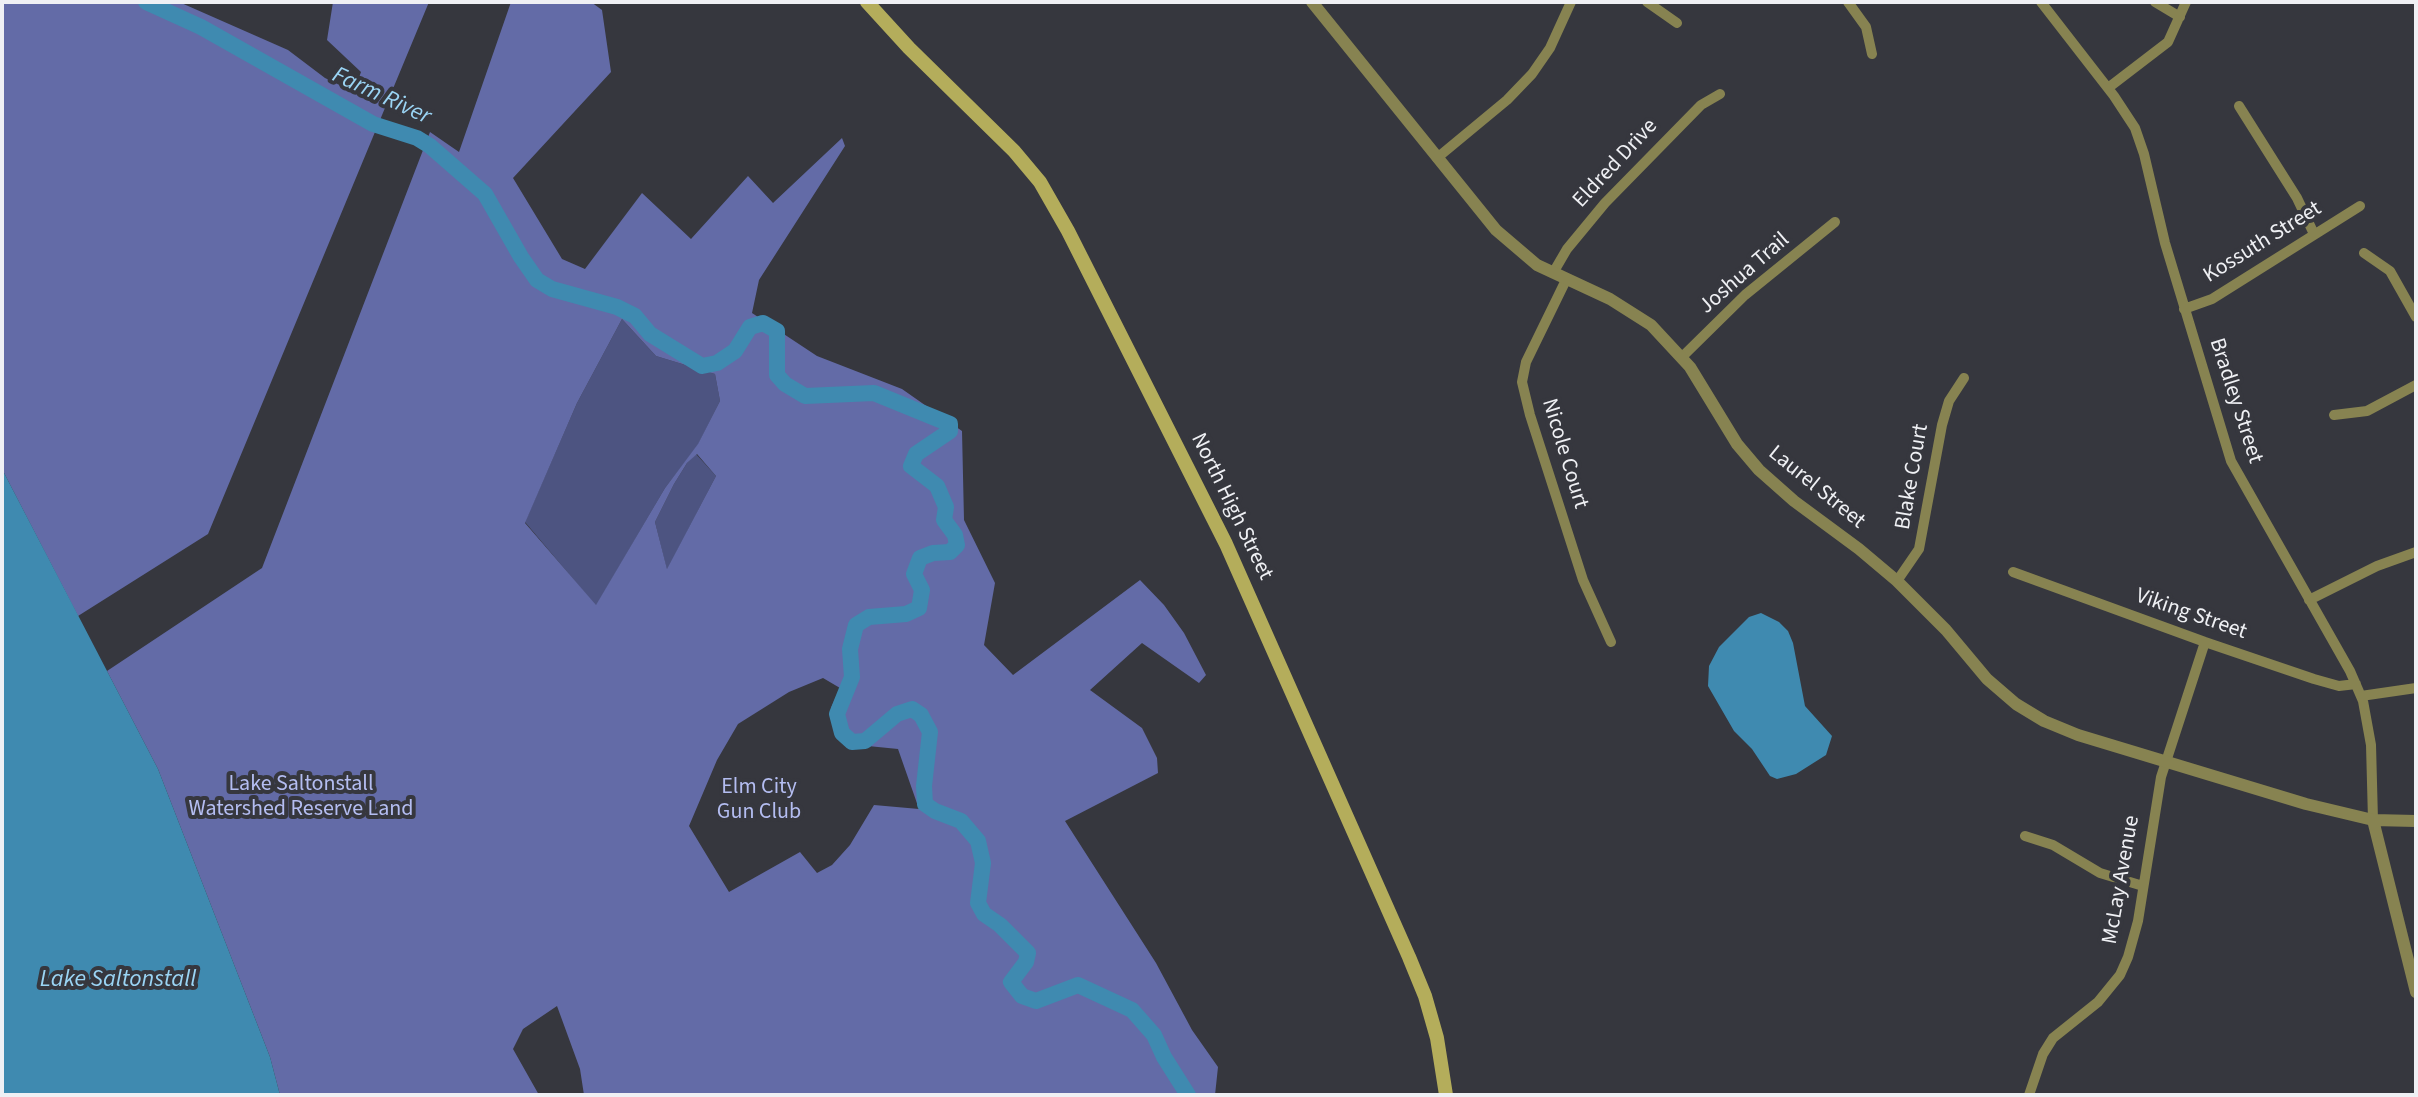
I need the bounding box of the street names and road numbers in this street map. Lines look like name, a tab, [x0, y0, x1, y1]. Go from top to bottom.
street label: Eldred Drive	[1568, 114, 1664, 214]
street label: Kossuth Street	[2199, 196, 2327, 290]
street label: Joshua Trail	[1694, 228, 1796, 320]
street label: Bradley Street	[2202, 335, 2268, 467]
street label: Nicole Court	[1535, 396, 1593, 512]
street label: Blake Court	[1891, 422, 1935, 532]
street label: North High Street	[1184, 429, 1278, 585]
street label: Laurel Street	[1762, 441, 1870, 535]
street label: Viking Street	[2132, 584, 2250, 646]
street label: McLay Avenue	[2098, 814, 2146, 946]

